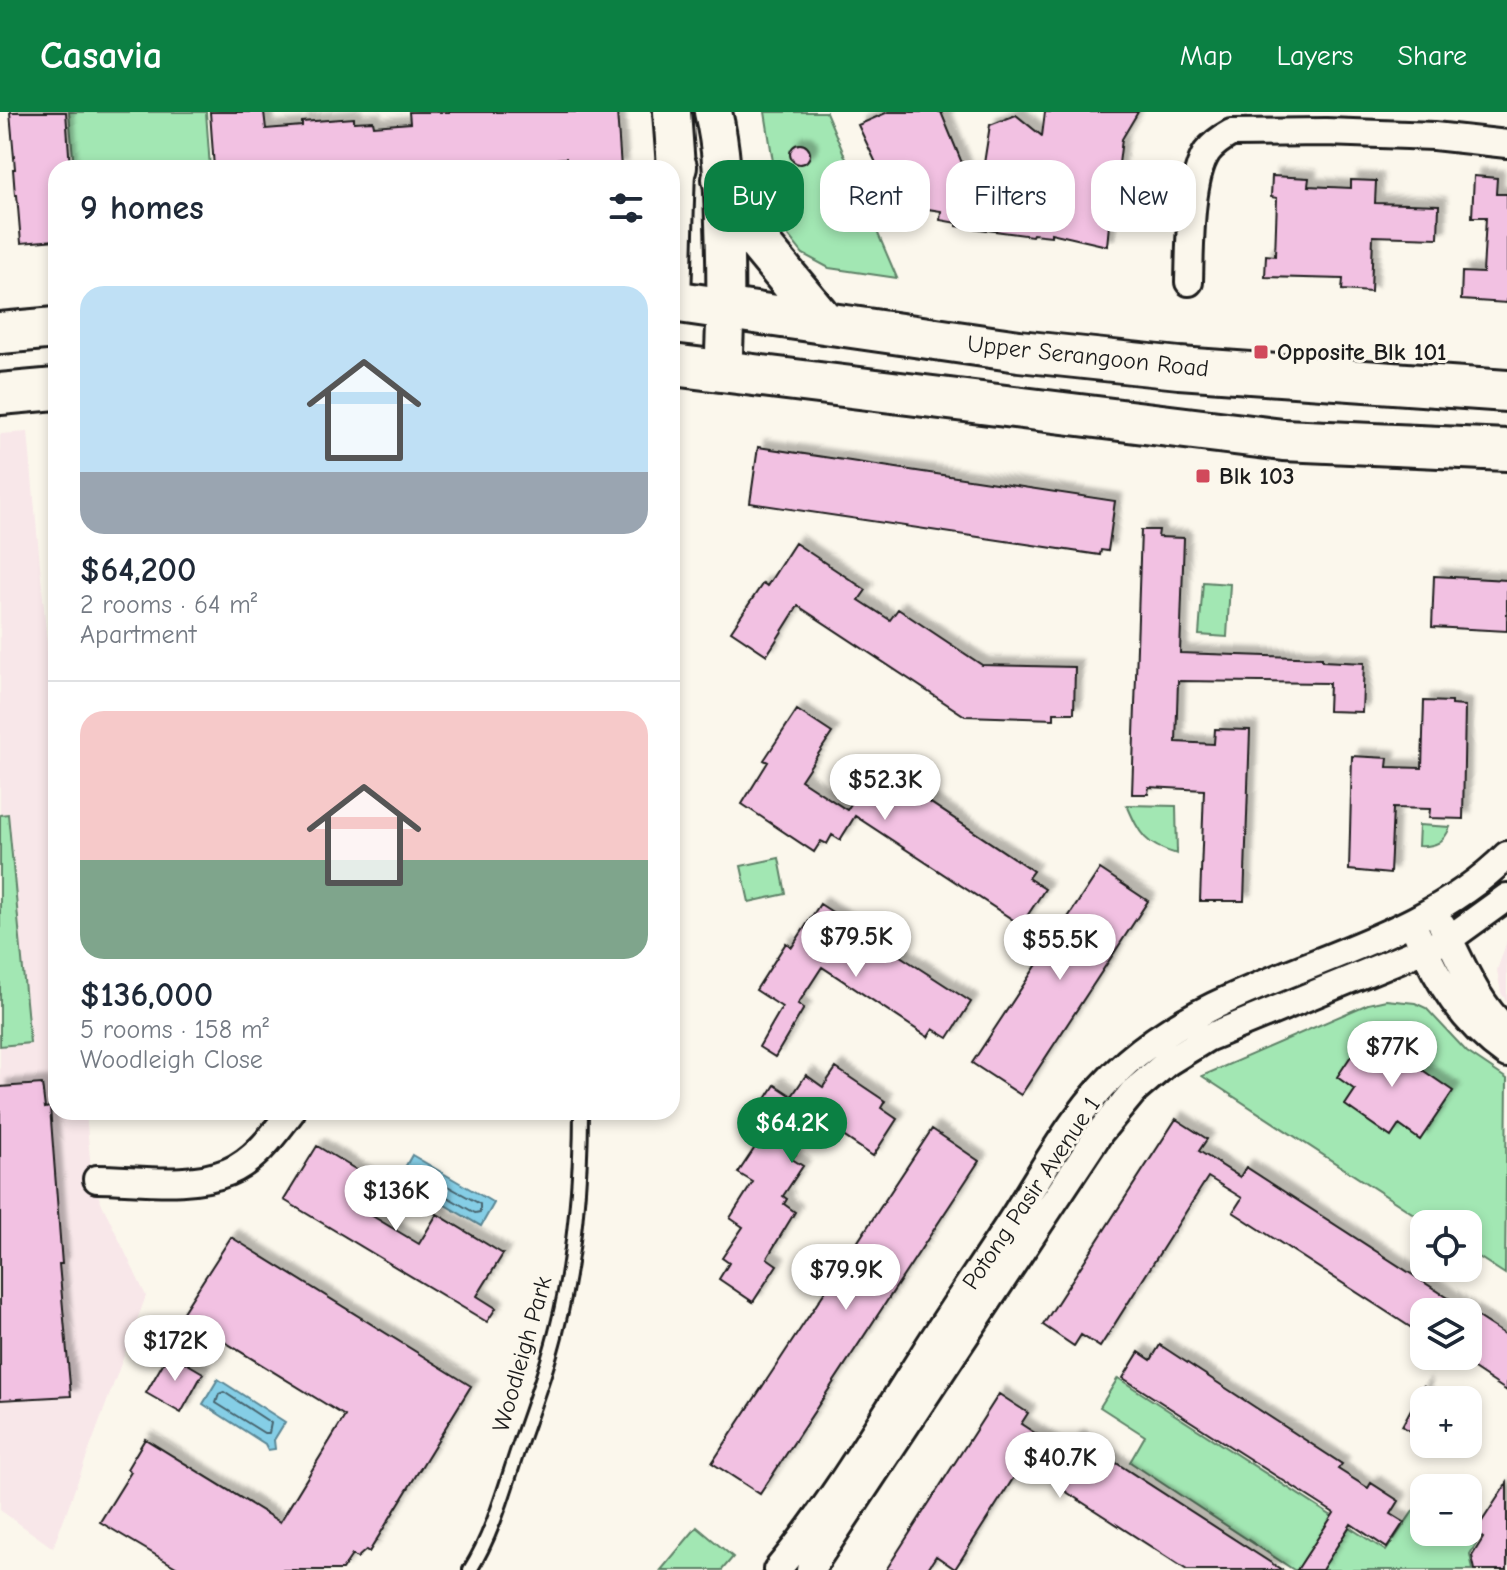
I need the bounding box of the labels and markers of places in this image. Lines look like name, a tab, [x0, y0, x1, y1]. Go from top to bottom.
place label: Opposite Blk 101	[1277, 338, 1447, 366]
marker: Opposite Blk 101	[1252, 343, 1270, 361]
place label: Blk 103	[1219, 462, 1295, 490]
marker: Blk 103	[1194, 467, 1212, 485]
pin: $52.3K	[820, 754, 950, 822]
pin: $79.5K	[791, 911, 921, 979]
pin: $55.5K	[995, 914, 1125, 982]
pin: $77K	[1345, 1021, 1439, 1089]
pin: $64.2K	[727, 1097, 857, 1165]
pin: $136K	[340, 1165, 452, 1233]
pin: $79.9K	[781, 1244, 911, 1312]
pin: $172K	[119, 1315, 231, 1383]
pin: $40.7K	[995, 1432, 1125, 1500]

